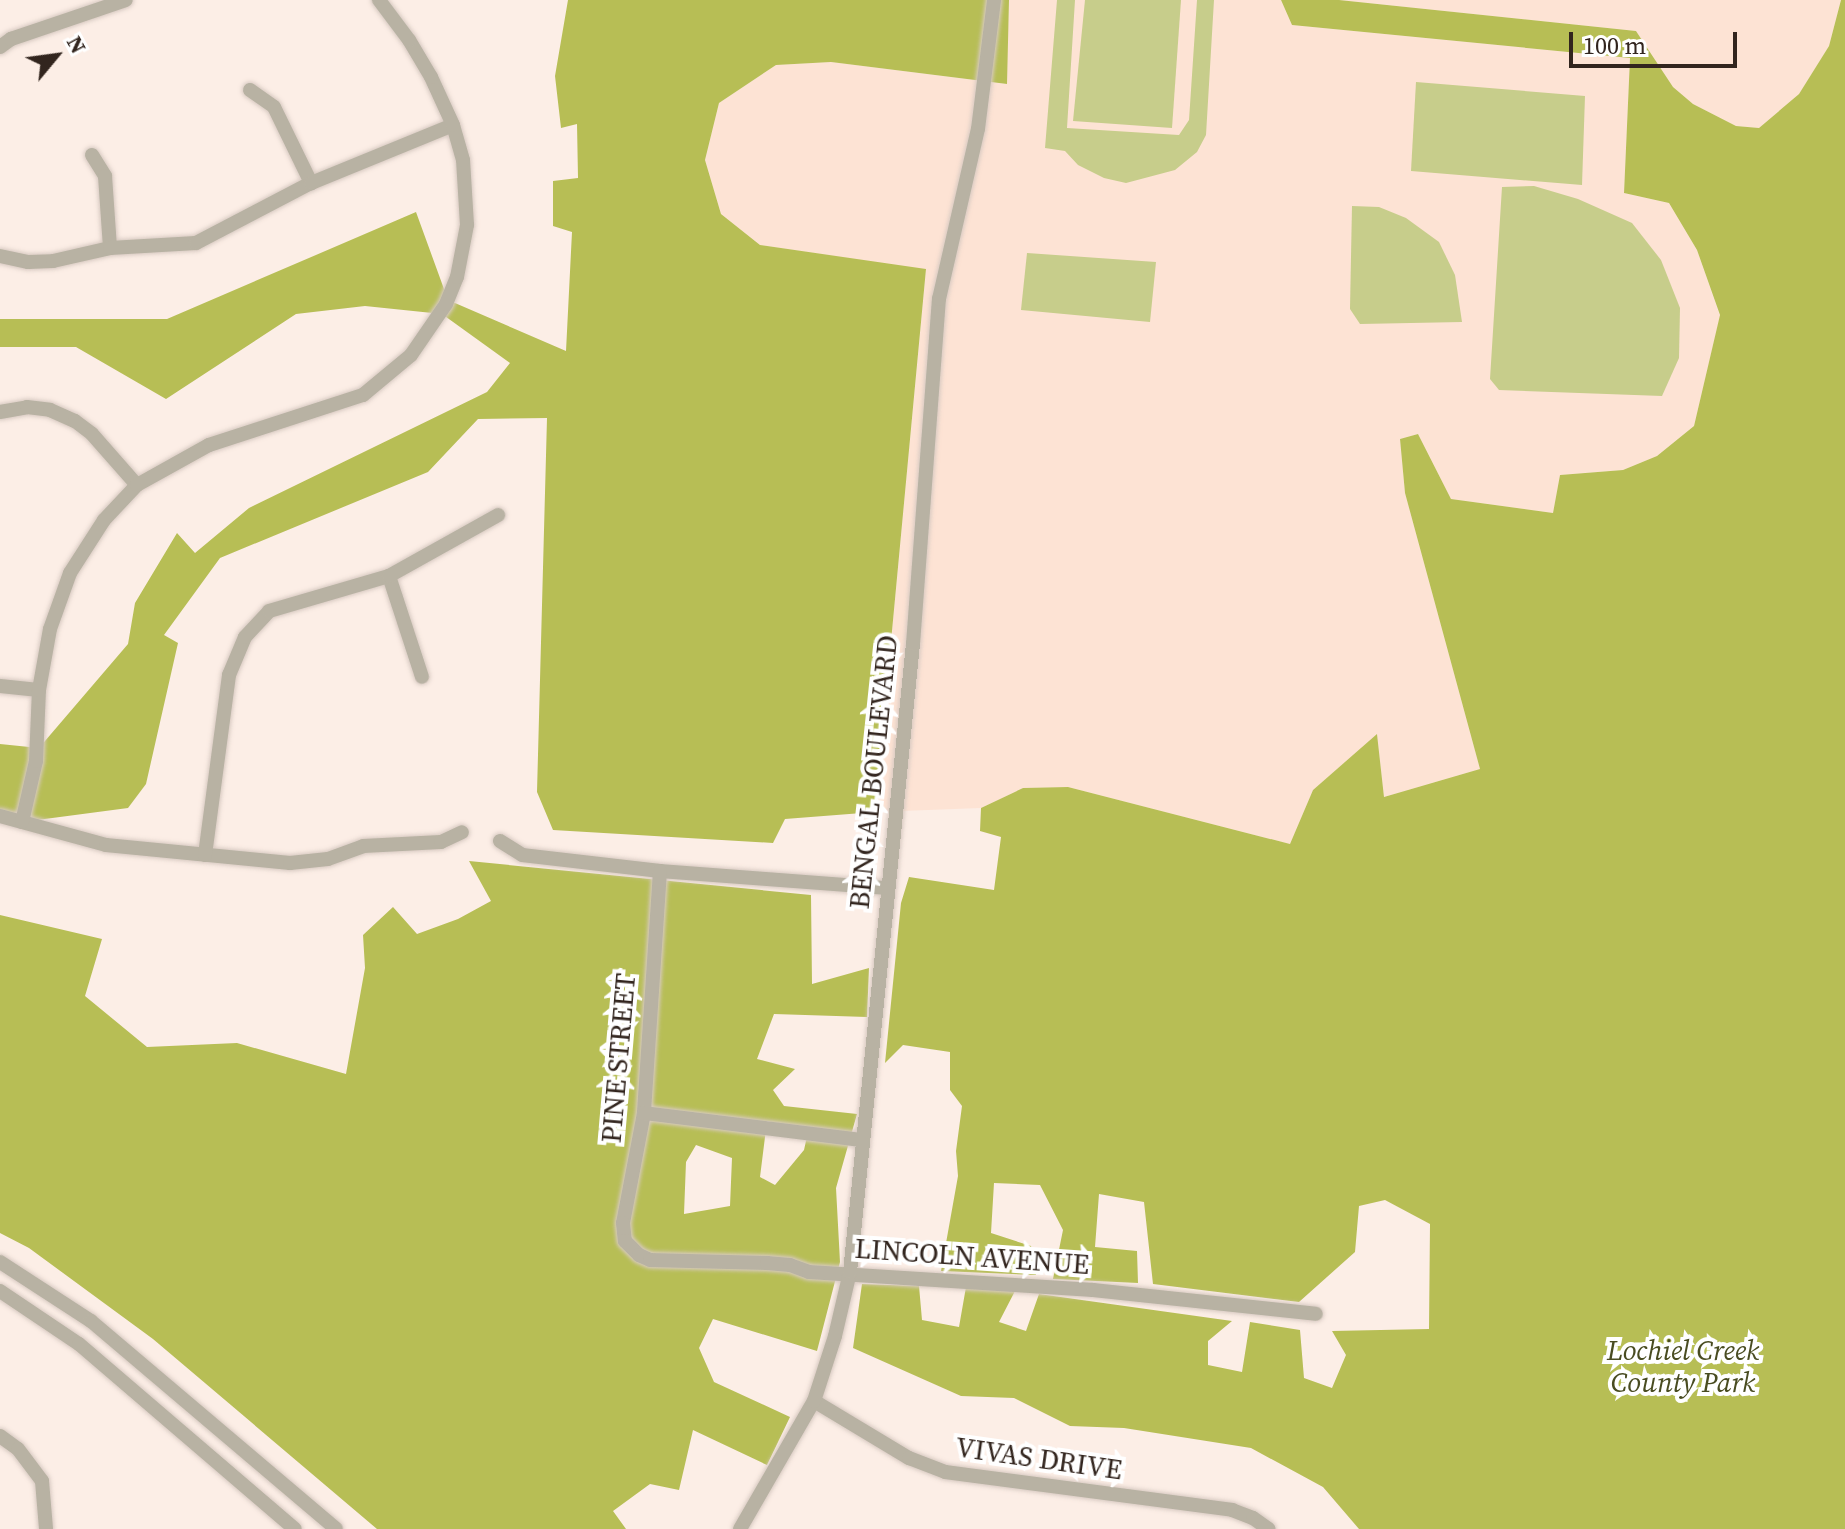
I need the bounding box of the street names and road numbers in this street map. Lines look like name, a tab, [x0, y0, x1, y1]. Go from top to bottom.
street label: BENGAL BOULEVARD	[842, 633, 904, 911]
street label: PINE STREET	[594, 972, 642, 1144]
street label: LINCOLN AVENUE	[854, 1231, 1090, 1281]
street label: VIVAS DRIVE	[954, 1430, 1124, 1486]

